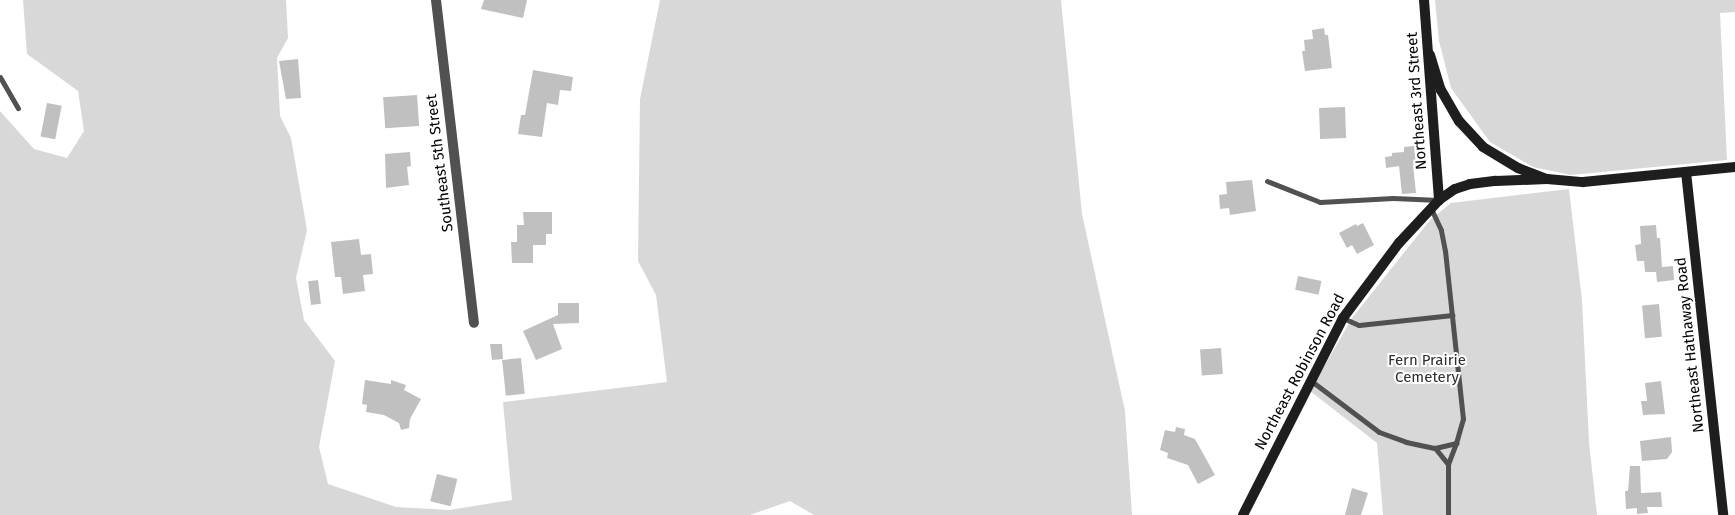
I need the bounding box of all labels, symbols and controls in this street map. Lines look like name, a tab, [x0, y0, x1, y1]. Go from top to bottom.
street label: Northeast 3rd Street	[1403, 32, 1431, 170]
street label: Southeast 5th Street	[423, 93, 457, 233]
street label: Northeast Hathaway Road	[1672, 256, 1708, 434]
street label: Northeast Robinson Road	[1251, 291, 1349, 453]
park label: Fern Prairie Cemetery	[1388, 351, 1466, 386]

